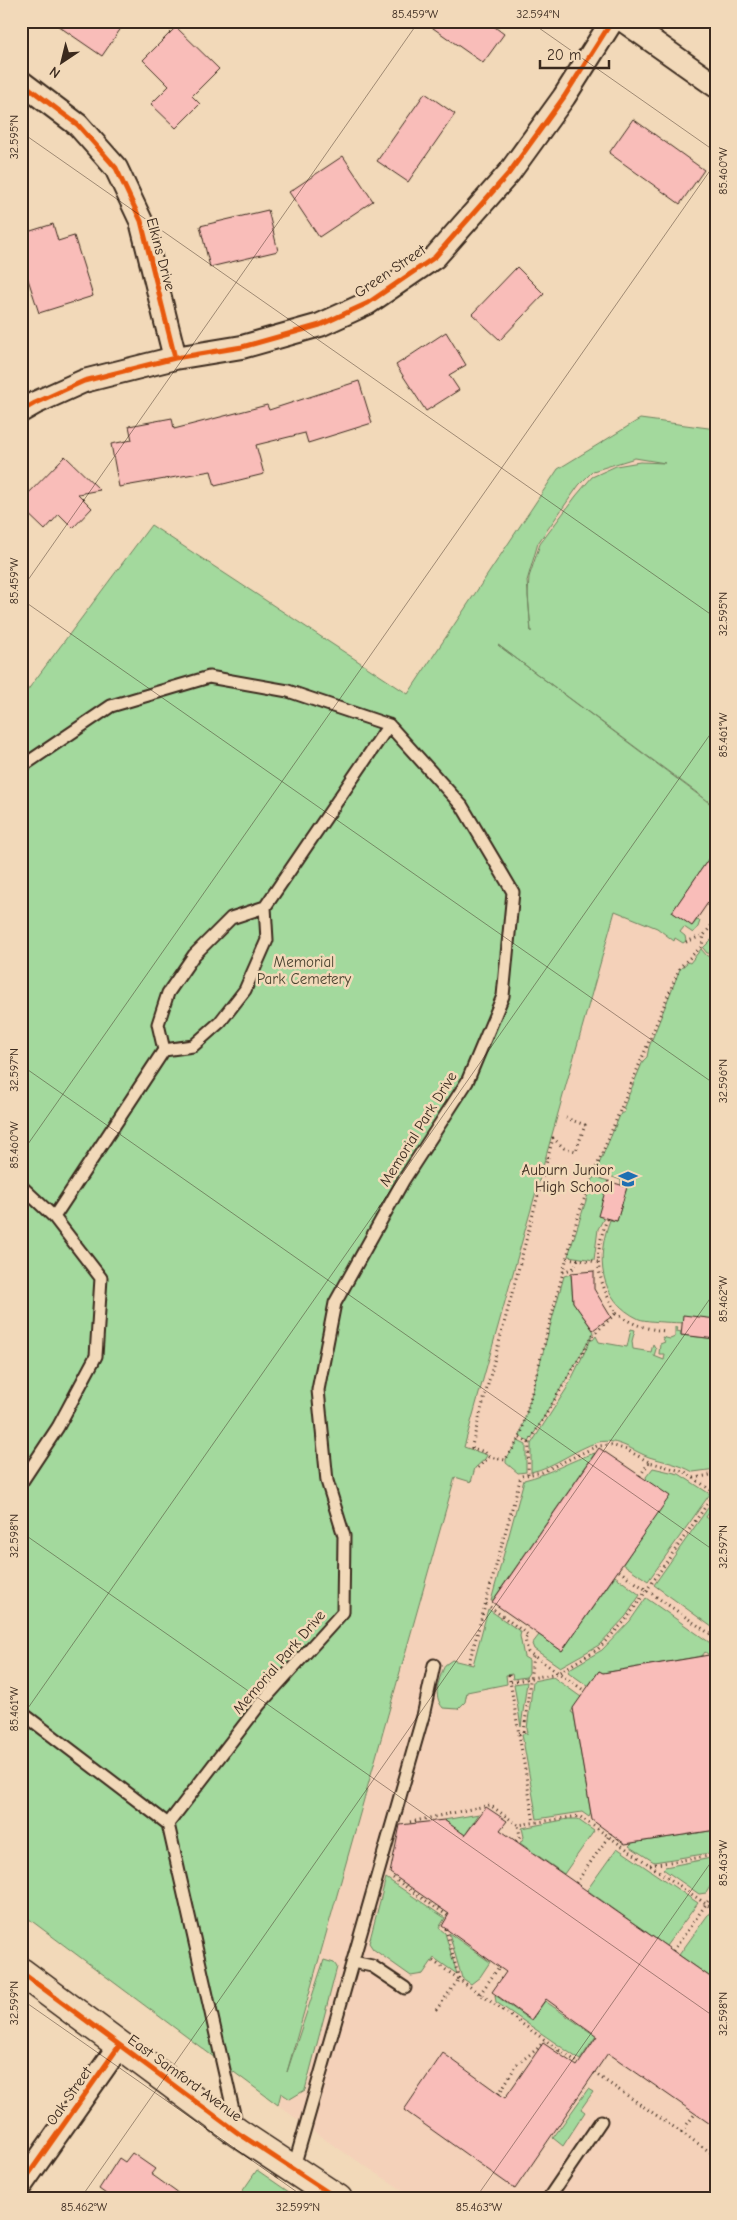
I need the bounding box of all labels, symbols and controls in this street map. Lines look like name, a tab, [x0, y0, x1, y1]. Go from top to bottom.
text: 85.459°W	[392, 7, 439, 21]
text: 32.594°N	[516, 7, 560, 21]
north arrow	[38, 38, 88, 88]
scale bar	[540, 38, 608, 70]
text: 20 m	[547, 46, 581, 64]
text: N	[46, 63, 63, 82]
text: 32.595°N	[7, 115, 21, 159]
text: 85.460°W	[716, 147, 730, 195]
street label: Elkins Drive	[143, 216, 180, 293]
street label: Green Street	[351, 240, 430, 301]
text: 85.459°W	[7, 557, 21, 604]
text: 32.595°N	[716, 592, 730, 636]
text: 85.461°W	[716, 712, 730, 757]
park label: Memorial Park Cemetery	[257, 953, 351, 988]
text: 32.597°N	[7, 1048, 21, 1092]
text: 32.596°N	[716, 1059, 730, 1103]
street label: Memorial Park Drive	[375, 1068, 461, 1190]
text: 85.460°W	[7, 1121, 21, 1169]
place label: Auburn Junior High School	[522, 1161, 613, 1196]
school or university icon: Auburn Junior High School	[617, 1168, 639, 1190]
text: 85.462°W	[716, 1275, 730, 1322]
text: 32.598°N	[7, 1514, 21, 1558]
text: 32.597°N	[716, 1525, 730, 1569]
street label: Memorial Park Drive	[229, 1606, 329, 1718]
text: 85.461°W	[7, 1686, 21, 1731]
text: 85.463°W	[716, 1839, 730, 1886]
text: 32.599°N	[7, 1981, 21, 2025]
text: 32.598°N	[716, 1992, 730, 2036]
street label: East Samford Avenue	[124, 2031, 246, 2126]
street label: Oak Street	[42, 2063, 96, 2129]
text: 85.462°W	[61, 2200, 108, 2214]
text: 32.599°N	[276, 2200, 320, 2214]
text: 85.463°W	[456, 2200, 503, 2214]

